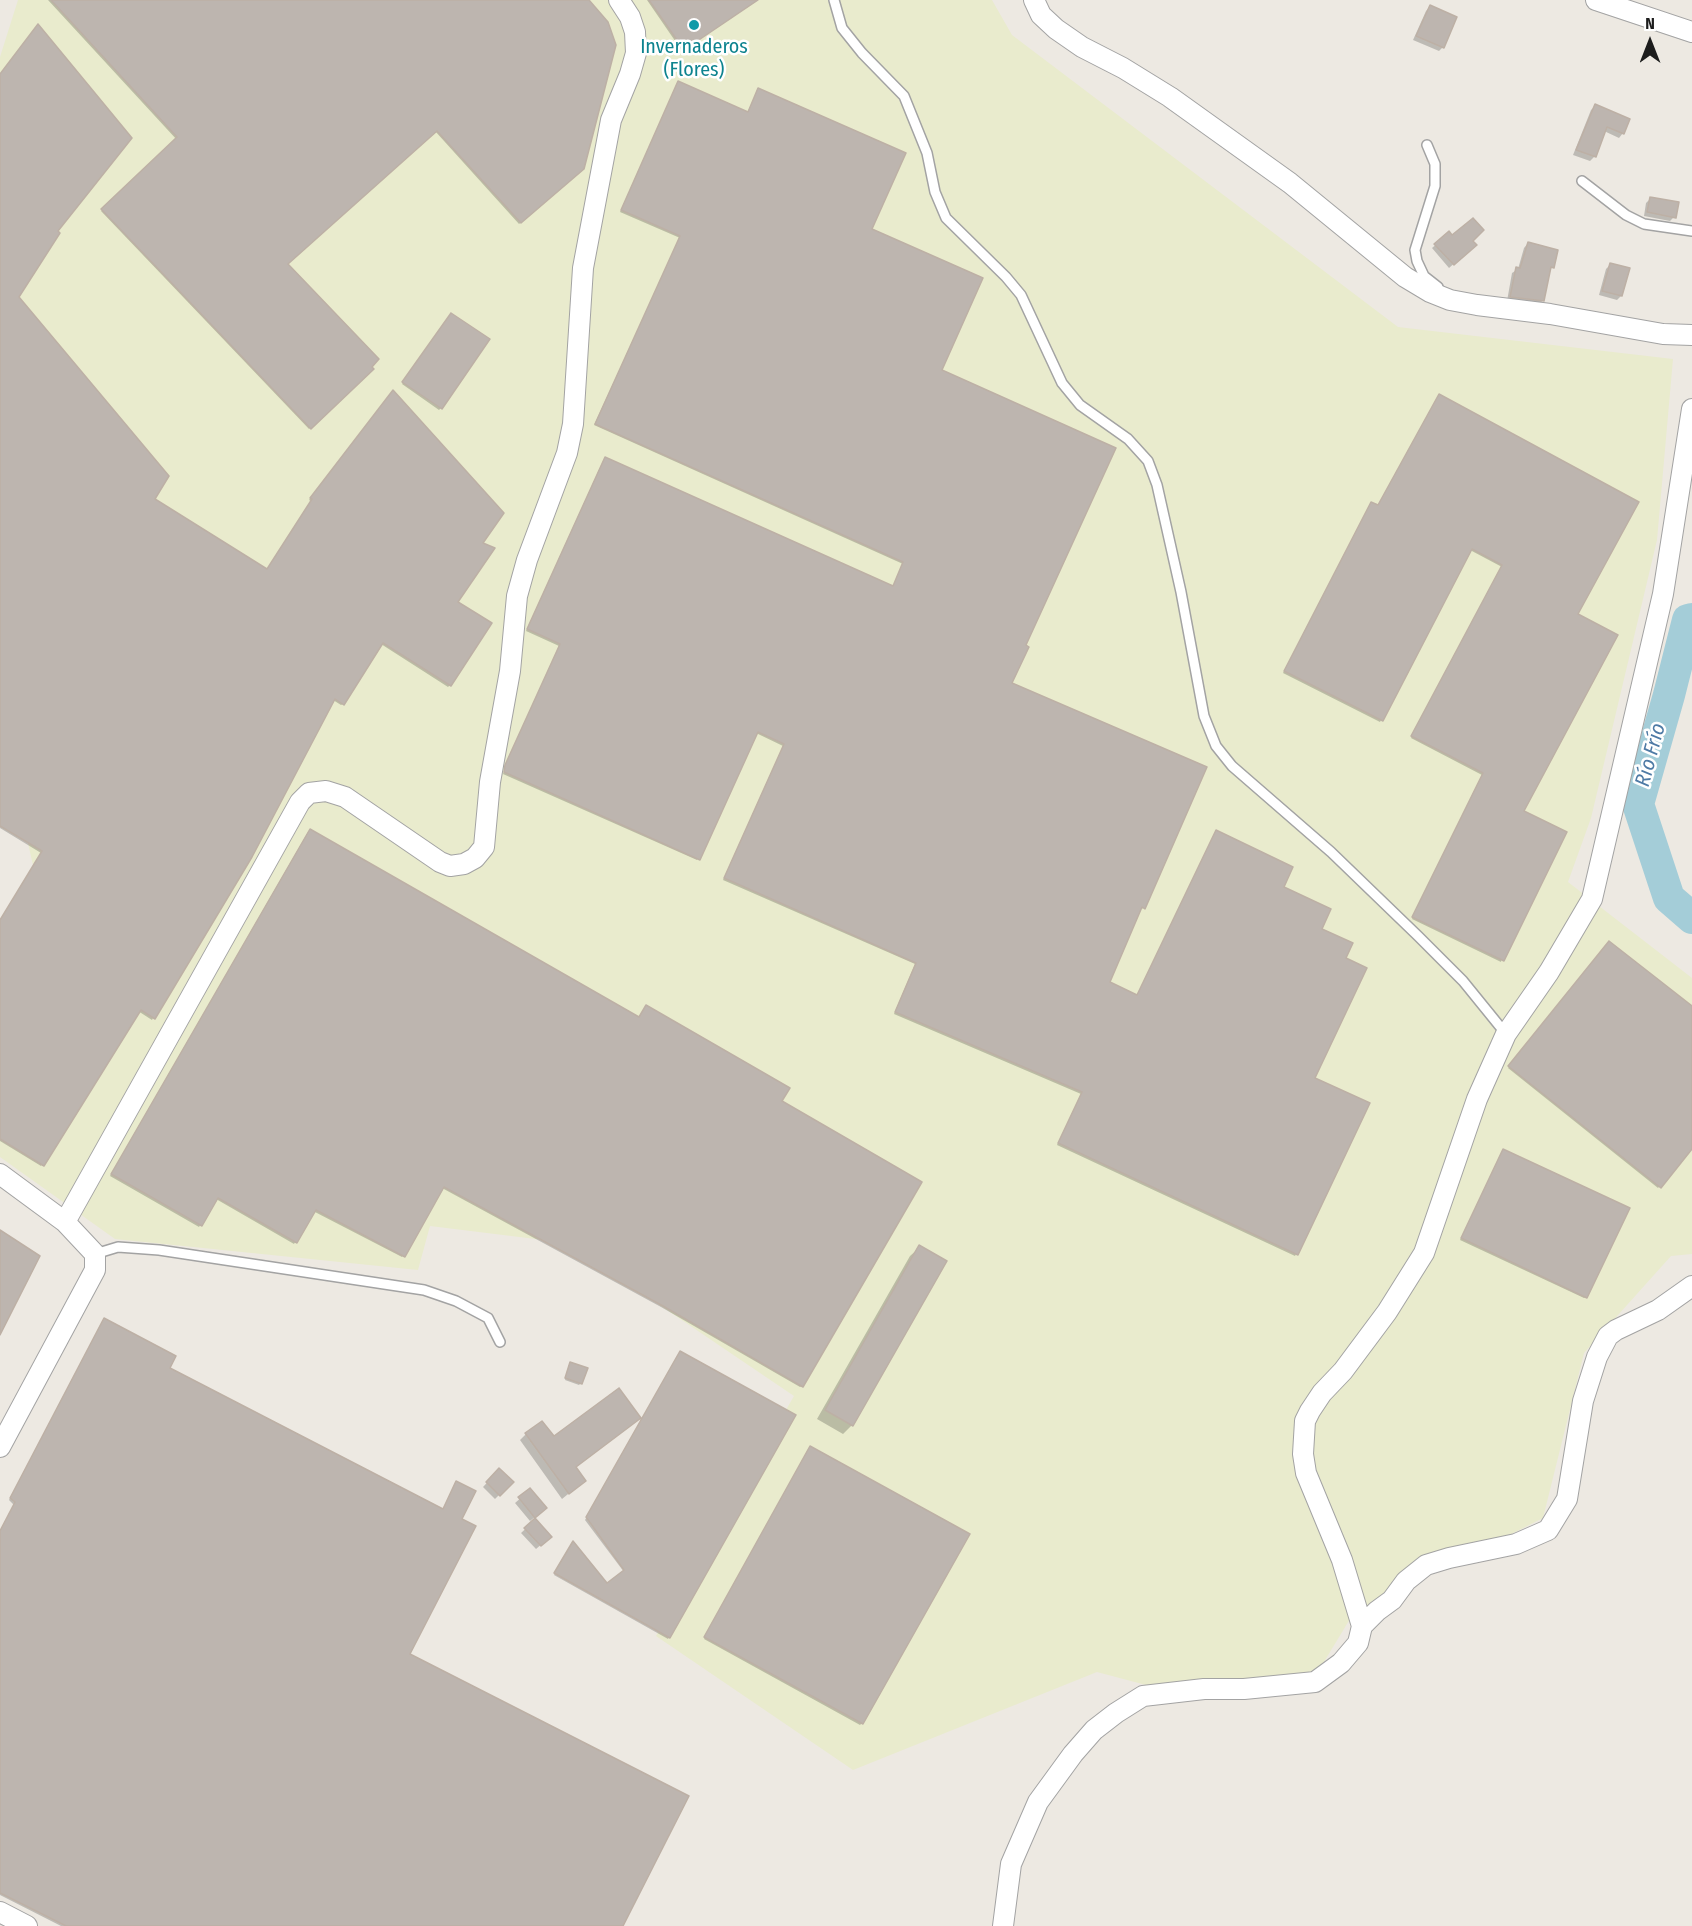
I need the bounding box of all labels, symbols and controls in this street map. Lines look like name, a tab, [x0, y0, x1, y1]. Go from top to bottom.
north arrow	[1620, 12, 1680, 72]
text: N	[1645, 14, 1655, 33]
marker: Invernaderos (Flores)	[687, 18, 701, 32]
place label: Invernaderos (Flores)	[640, 35, 748, 82]
water label: Río Frío	[1630, 721, 1672, 789]

